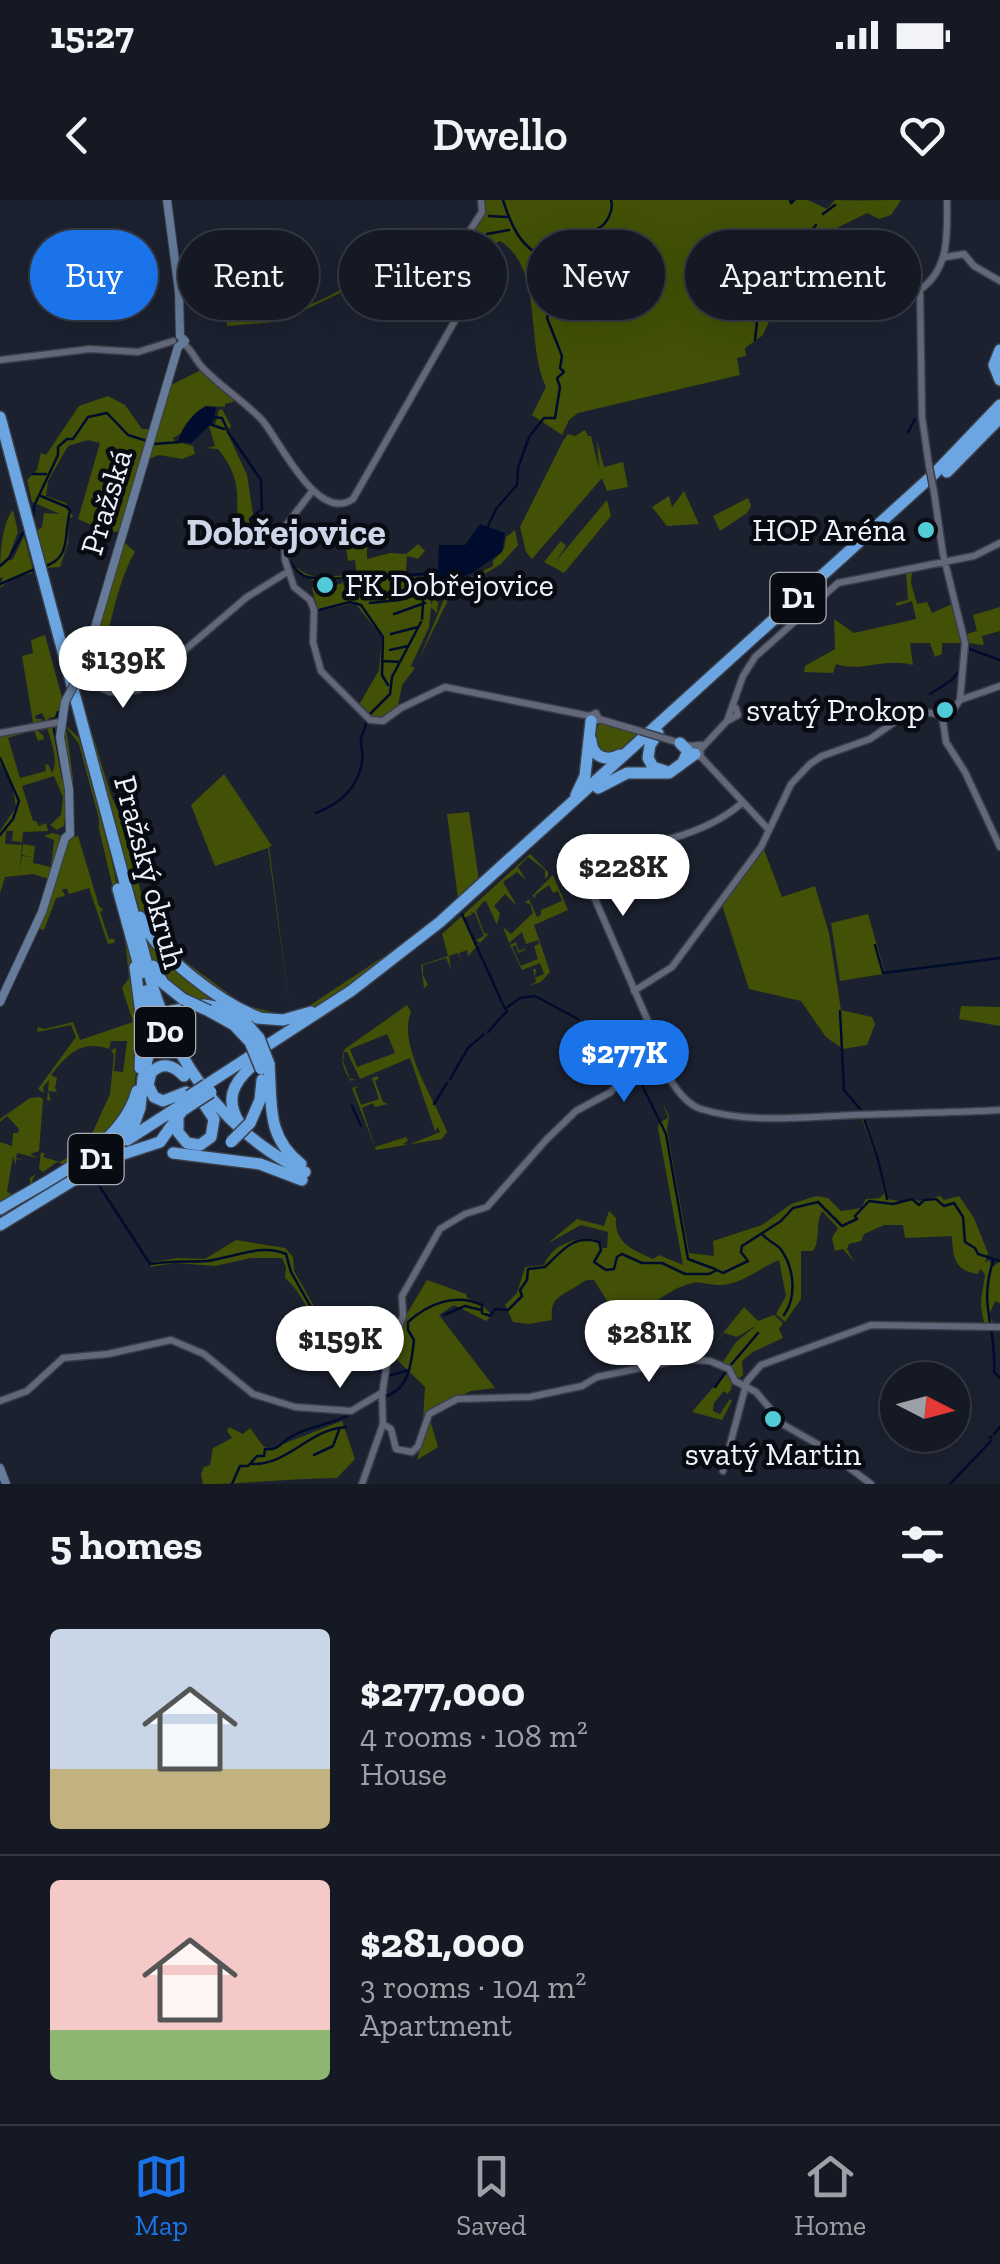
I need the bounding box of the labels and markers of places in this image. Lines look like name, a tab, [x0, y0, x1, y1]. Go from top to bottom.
place label: HOP Aréna	[752, 511, 906, 549]
marker: HOP Aréna	[915, 519, 937, 541]
place label: FK Dobřejovice	[345, 566, 554, 604]
marker: FK Dobřejovice	[314, 574, 336, 596]
pin: $139K	[53, 626, 193, 711]
place label: svatý Prokop	[746, 691, 925, 729]
marker: svatý Prokop	[934, 699, 956, 721]
pin: $228K	[553, 834, 693, 919]
pin: $277K	[554, 1020, 694, 1105]
pin: $281K	[579, 1300, 719, 1385]
pin: $159K	[270, 1306, 410, 1391]
marker: svatý Martin	[762, 1408, 784, 1430]
place label: svatý Martin	[685, 1435, 862, 1473]

